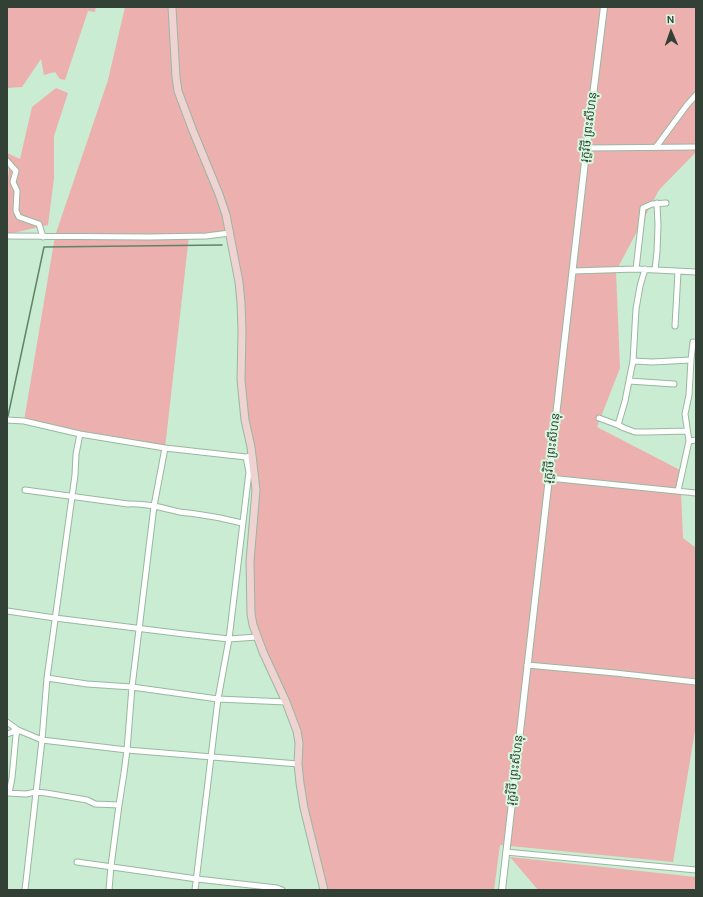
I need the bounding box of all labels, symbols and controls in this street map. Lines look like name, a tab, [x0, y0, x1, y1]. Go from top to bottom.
north arrow	[651, 12, 691, 52]
text: N	[666, 13, 675, 26]
street label: រុក្ខវិថី ព្រះសីហនុ	[578, 91, 600, 163]
street label: រុក្ខវិថី ព្រះសីហនុ	[541, 412, 563, 484]
street label: រុក្ខវិថី ព្រះសីហនុ	[504, 734, 526, 806]

